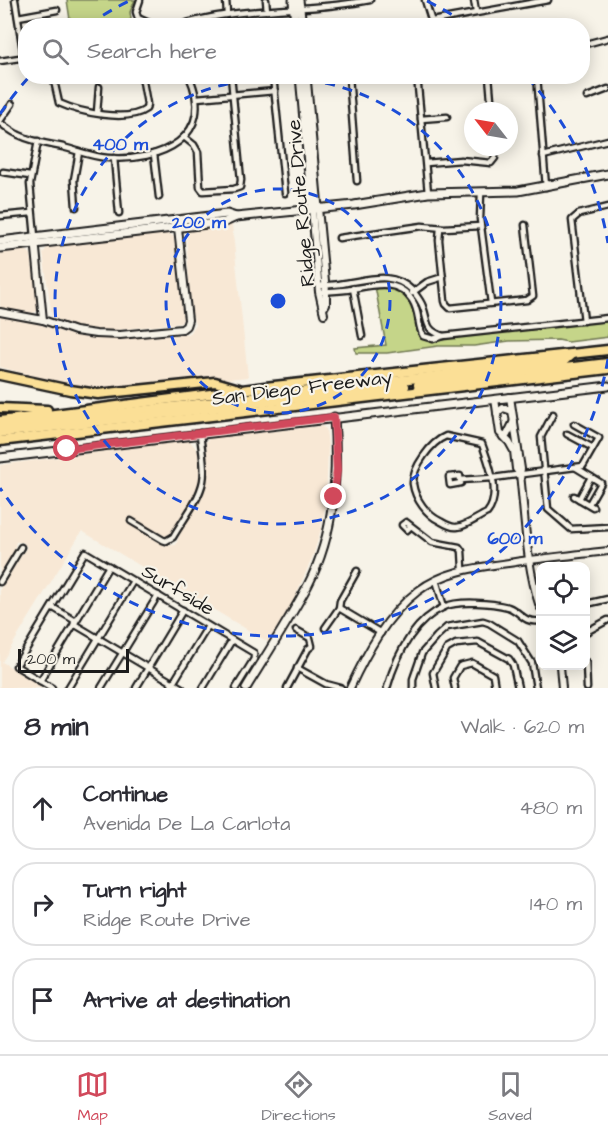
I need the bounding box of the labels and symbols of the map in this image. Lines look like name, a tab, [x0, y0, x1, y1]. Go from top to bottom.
north arrow	[464, 102, 518, 156]
street label: Ridge Route Drive	[280, 118, 323, 288]
text: 400 m	[92, 132, 149, 157]
text: 200 m	[171, 210, 227, 235]
centre of rings	[268, 291, 288, 311]
street label: San Diego Freeway	[210, 363, 394, 414]
route start	[53, 435, 79, 461]
route end	[320, 483, 346, 509]
text: 600 m	[487, 526, 544, 551]
street label: Surfside	[136, 557, 220, 623]
scale bar	[18, 646, 129, 674]

